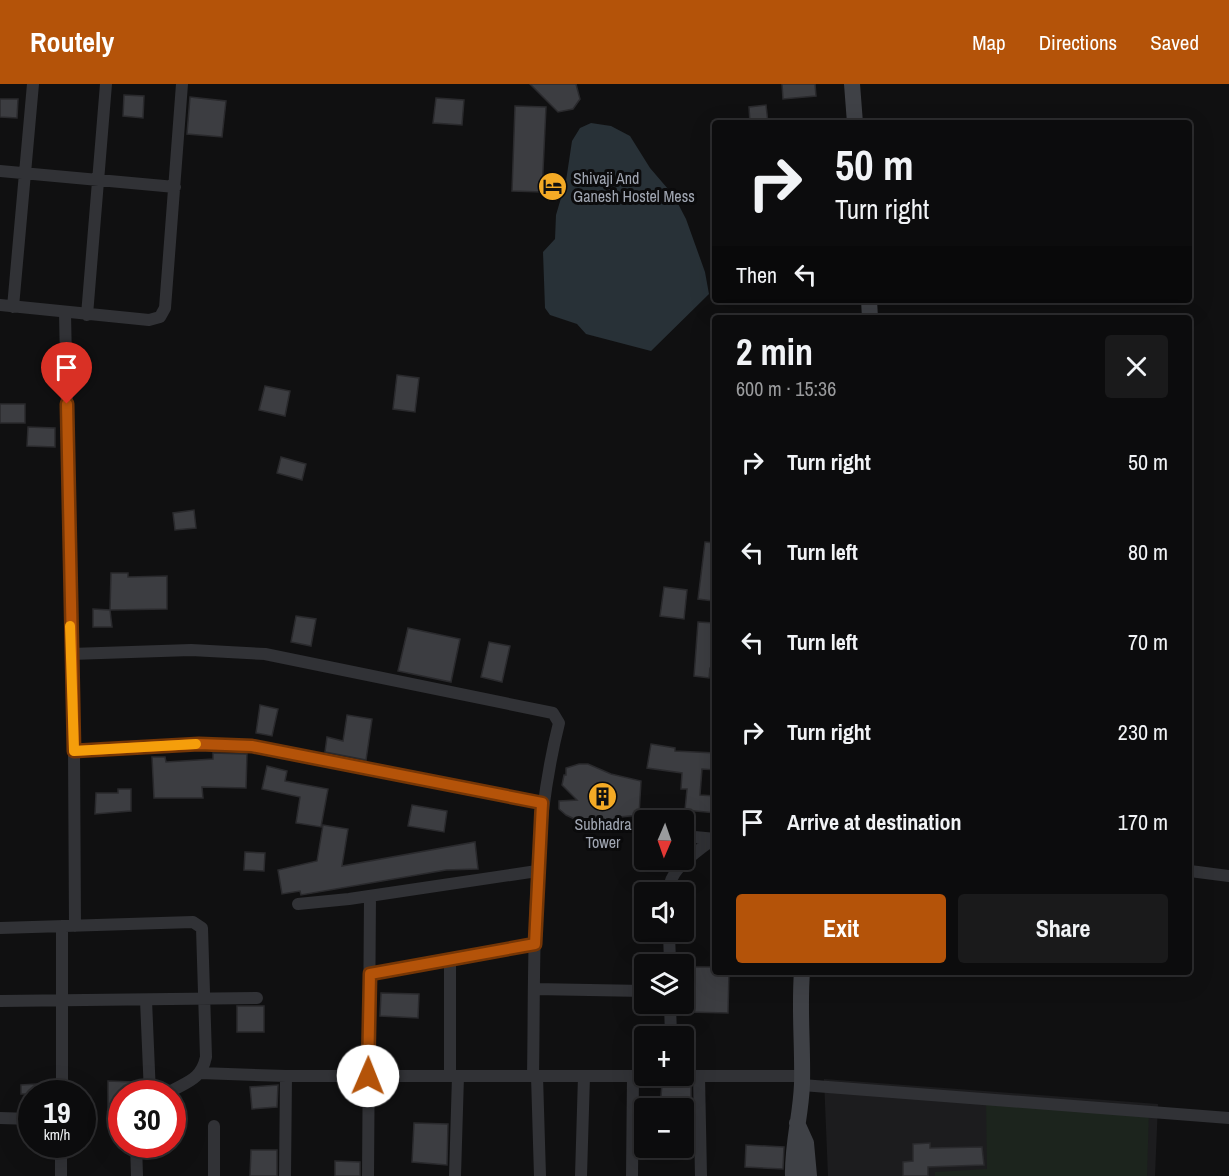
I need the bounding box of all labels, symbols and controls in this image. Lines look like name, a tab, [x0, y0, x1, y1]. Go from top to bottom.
text: Routely	[30, 23, 114, 61]
text: Map	[972, 28, 1006, 57]
text: Directions	[1039, 28, 1117, 57]
text: Saved	[1150, 28, 1199, 57]
text: 50 m	[835, 137, 914, 193]
icon: right	[736, 144, 814, 222]
place label: Shivaji And Ganesh Hostel Mess	[573, 167, 695, 207]
hotel icon: Shivaji And Ganesh Hostel Mess	[536, 171, 568, 203]
text: Turn right	[835, 191, 929, 227]
icon: left	[789, 258, 822, 291]
text: Then	[736, 260, 777, 290]
text: 2 min	[736, 328, 813, 376]
button: close	[1105, 335, 1168, 398]
pin	[41, 342, 92, 404]
icon: arrive	[50, 351, 83, 384]
text: 600 m · 15:36	[736, 375, 836, 402]
icon: right	[736, 446, 769, 479]
text: Turn right	[787, 447, 871, 477]
text: 50 m	[1128, 447, 1168, 477]
icon: left	[736, 536, 769, 569]
text: Turn left	[787, 537, 858, 567]
text: 80 m	[1128, 537, 1168, 567]
icon: left	[736, 626, 769, 659]
text: Turn left	[787, 627, 858, 657]
text: 70 m	[1128, 627, 1168, 657]
icon: right	[736, 716, 769, 749]
text: Turn right	[787, 717, 871, 747]
text: 230 m	[1118, 717, 1168, 747]
building icon: Subhadra Tower	[587, 780, 619, 812]
icon: arrive	[736, 806, 769, 839]
text: Arrive at destination	[787, 807, 961, 837]
text: 170 m	[1118, 807, 1168, 837]
north arrow	[634, 810, 694, 870]
map controls	[634, 810, 694, 1158]
place label: Subhadra Tower	[575, 813, 632, 853]
button: sound	[634, 882, 694, 942]
button: Exit	[736, 894, 946, 963]
button: Share	[958, 894, 1168, 963]
button: layers	[634, 954, 694, 1014]
button: +	[634, 1026, 694, 1086]
position arrow	[336, 1044, 400, 1108]
speed limit sign: 30	[108, 1080, 186, 1158]
text: 19	[43, 1092, 71, 1132]
button: −	[634, 1098, 694, 1158]
text: km/h	[44, 1124, 70, 1145]

